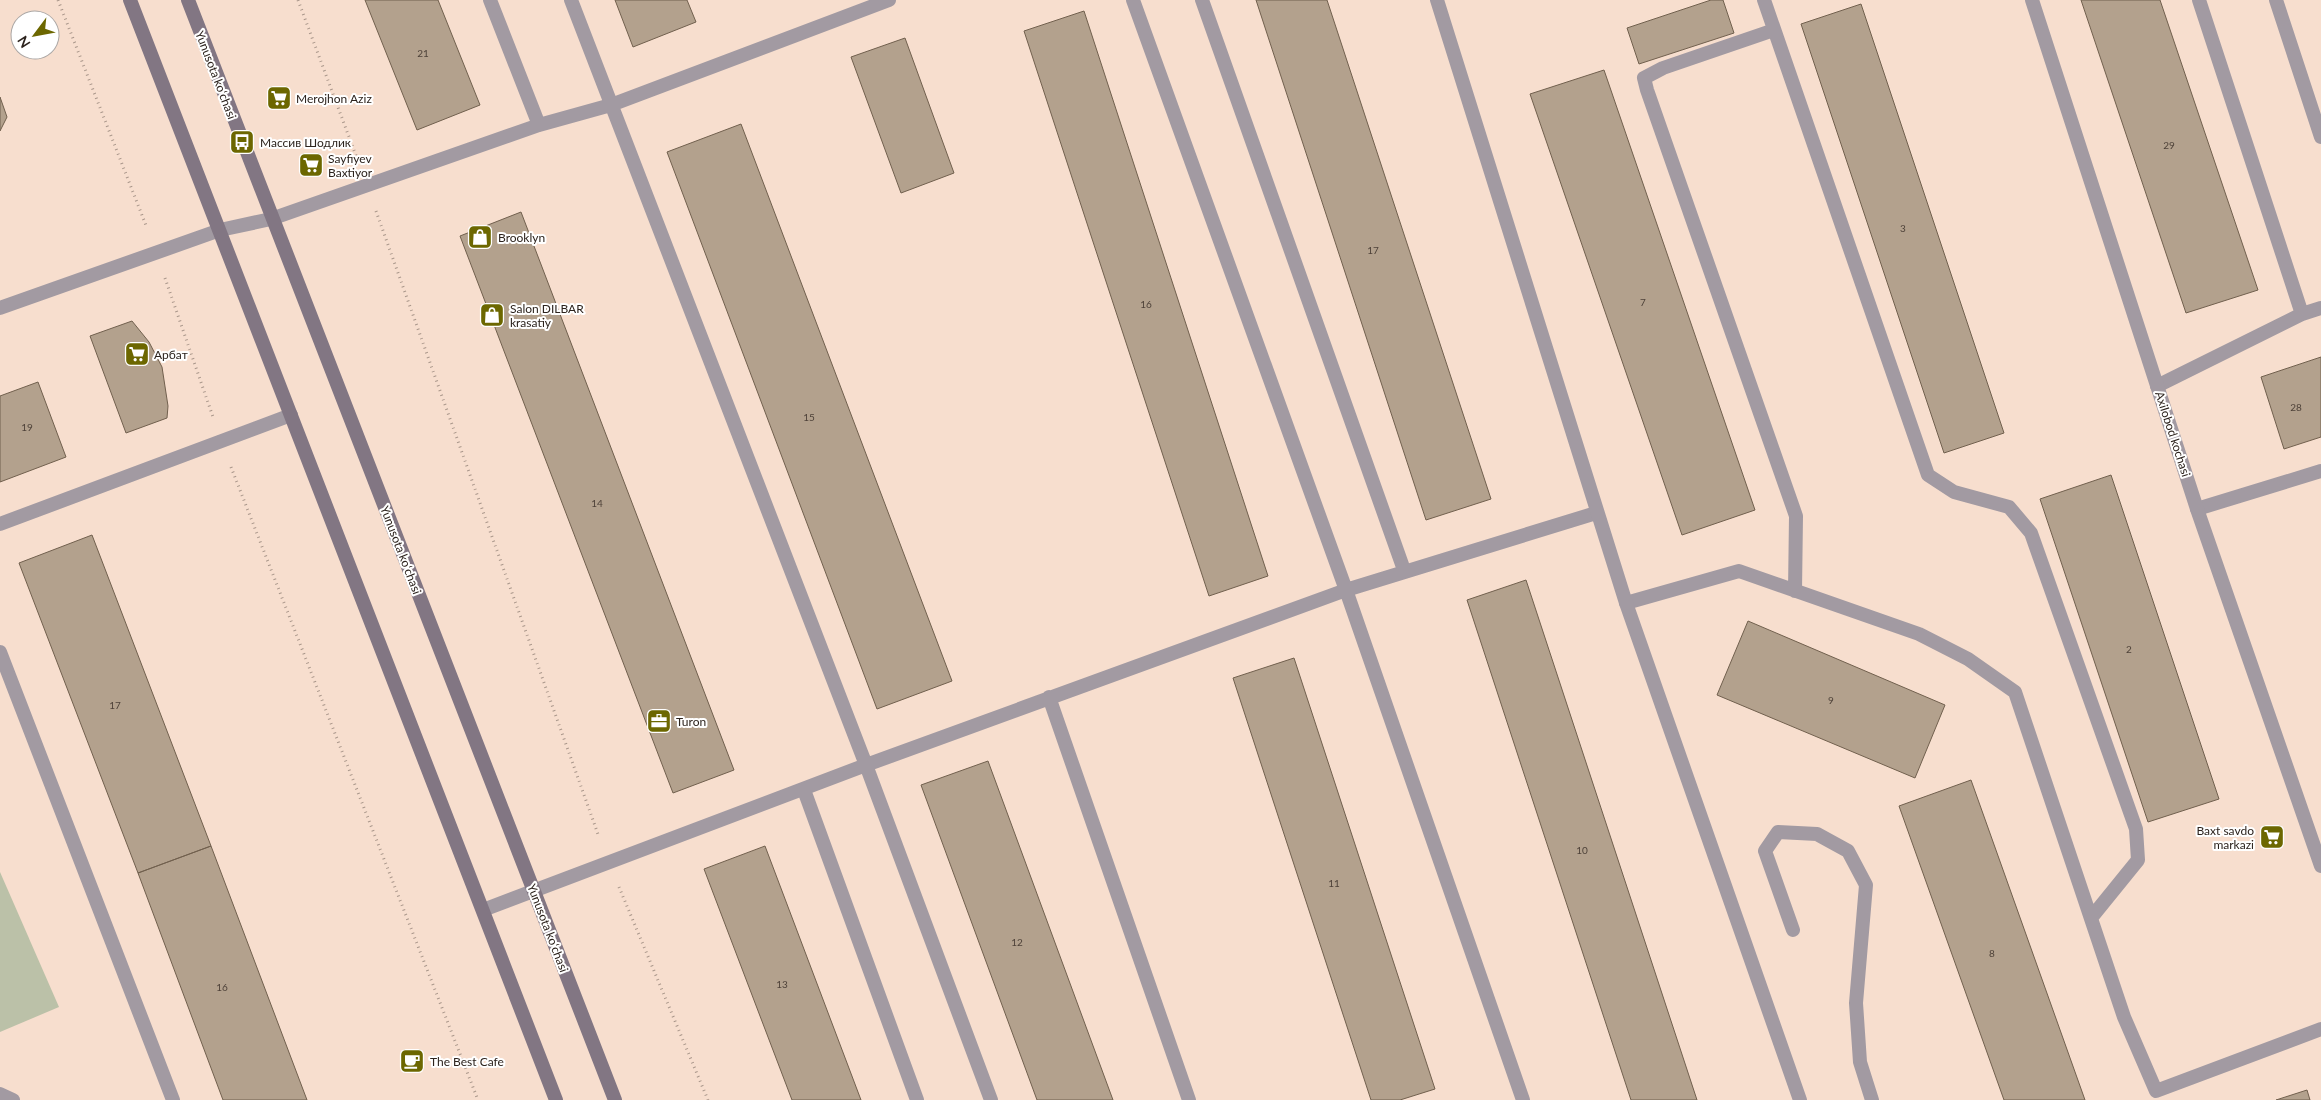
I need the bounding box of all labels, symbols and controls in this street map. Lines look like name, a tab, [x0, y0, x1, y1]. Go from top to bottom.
north arrow	[10, 10, 60, 60]
street label: Yunusota koʻchasi	[192, 29, 240, 121]
text: N	[13, 33, 34, 51]
house number: 21	[417, 47, 429, 59]
supermarket icon: Merojhon Aziz	[266, 85, 292, 111]
place label: Merojhon Aziz	[296, 91, 372, 106]
bus stop icon: Массив Шодлик	[229, 129, 255, 155]
place label: Массив Шодлик	[260, 135, 352, 150]
house number: 29	[2163, 139, 2175, 151]
place label: Sayfiyev Baxtiyor	[328, 151, 373, 180]
supermarket icon: Sayfiyev Baxtiyor	[298, 152, 324, 178]
house number: 3	[1900, 222, 1906, 234]
shop icon: Brooklyn	[467, 224, 493, 250]
place label: Brooklyn	[498, 230, 545, 245]
house number: 17	[1367, 244, 1379, 256]
house number: 7	[1640, 296, 1646, 308]
house number: 16	[1140, 298, 1152, 310]
place label: Salon DILBAR krasatiy	[510, 301, 584, 330]
shop icon: Salon DILBAR krasatiy	[479, 302, 505, 328]
supermarket icon: Арбат	[124, 341, 150, 367]
place label: Арбат	[154, 347, 188, 362]
street label: Axilobod kochasi	[2152, 389, 2194, 479]
house number: 28	[2290, 401, 2302, 413]
house number: 15	[803, 411, 815, 423]
house number: 19	[21, 421, 33, 433]
house number: 14	[591, 497, 603, 509]
street label: Yunusota koʻchasi	[377, 504, 425, 596]
house number: 2	[2126, 643, 2132, 655]
house number: 9	[1828, 694, 1834, 706]
house number: 17	[109, 699, 121, 711]
office icon: Turon	[646, 708, 672, 734]
place label: Turon	[676, 714, 706, 729]
place label: Baxt savdo markazi	[2196, 823, 2254, 852]
supermarket icon: Baxt savdo markazi	[2259, 824, 2285, 850]
house number: 10	[1576, 844, 1588, 856]
house number: 11	[1328, 877, 1340, 889]
street label: Yunusota koʻchasi	[524, 882, 572, 974]
house number: 12	[1011, 936, 1023, 948]
house number: 8	[1989, 947, 1995, 959]
house number: 13	[776, 978, 788, 990]
house number: 16	[216, 981, 228, 993]
cafe icon: The Best Cafe	[399, 1048, 425, 1074]
place label: The Best Cafe	[430, 1054, 504, 1069]

